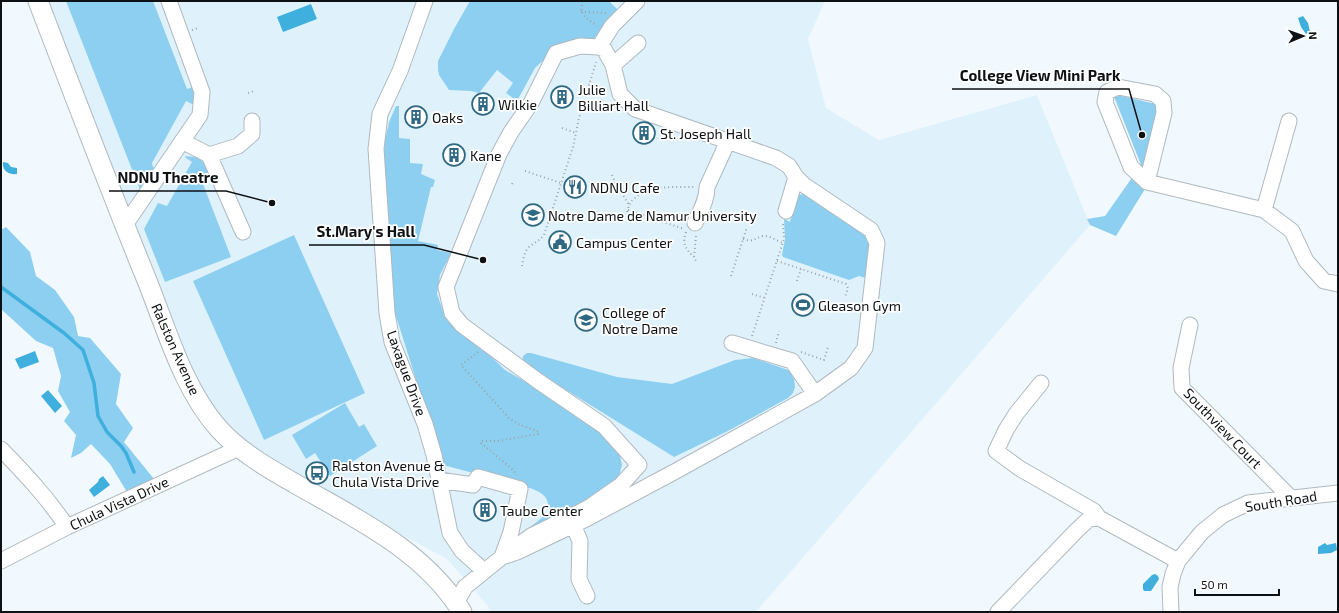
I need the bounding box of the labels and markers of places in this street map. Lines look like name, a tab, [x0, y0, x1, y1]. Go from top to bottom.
callout: College View Mini Park	[952, 62, 1129, 89]
place label: Julie Billiart Hall	[578, 81, 650, 114]
building icon: Julie Billiart Hall	[549, 84, 575, 110]
building icon: Wilkie	[470, 91, 496, 117]
place label: Wilkie	[498, 96, 537, 113]
building icon: Oaks	[403, 104, 429, 130]
place label: Oaks	[432, 109, 463, 126]
building icon: St. Joseph Hall	[631, 120, 657, 146]
place label: St. Joseph Hall	[660, 125, 752, 142]
building icon: Kane	[441, 142, 467, 168]
place label: Kane	[470, 147, 502, 164]
callout: NDNU Theatre	[109, 164, 226, 191]
restaurant icon: NDNU Cafe	[562, 174, 588, 200]
place label: NDNU Cafe	[590, 179, 660, 196]
school or university icon: Notre Dame de Namur University	[520, 202, 546, 228]
place label: Notre Dame de Namur University	[548, 207, 757, 224]
callout: St.Mary's Hall	[309, 218, 424, 245]
public building icon: Campus Center	[547, 229, 573, 255]
place label: Campus Center	[576, 234, 673, 251]
sports icon: Gleason Gym	[790, 292, 816, 318]
place label: Gleason Gym	[818, 297, 901, 314]
place label: College of Notre Dame	[602, 304, 678, 337]
school or university icon: College of Notre Dame	[573, 307, 599, 333]
place label: Ralston Avenue & Chula Vista Drive	[332, 457, 445, 490]
bus stop icon: Ralston Avenue & Chula Vista Drive	[304, 460, 330, 486]
building icon: Taube Center	[472, 497, 498, 523]
place label: Taube Center	[500, 502, 584, 519]

